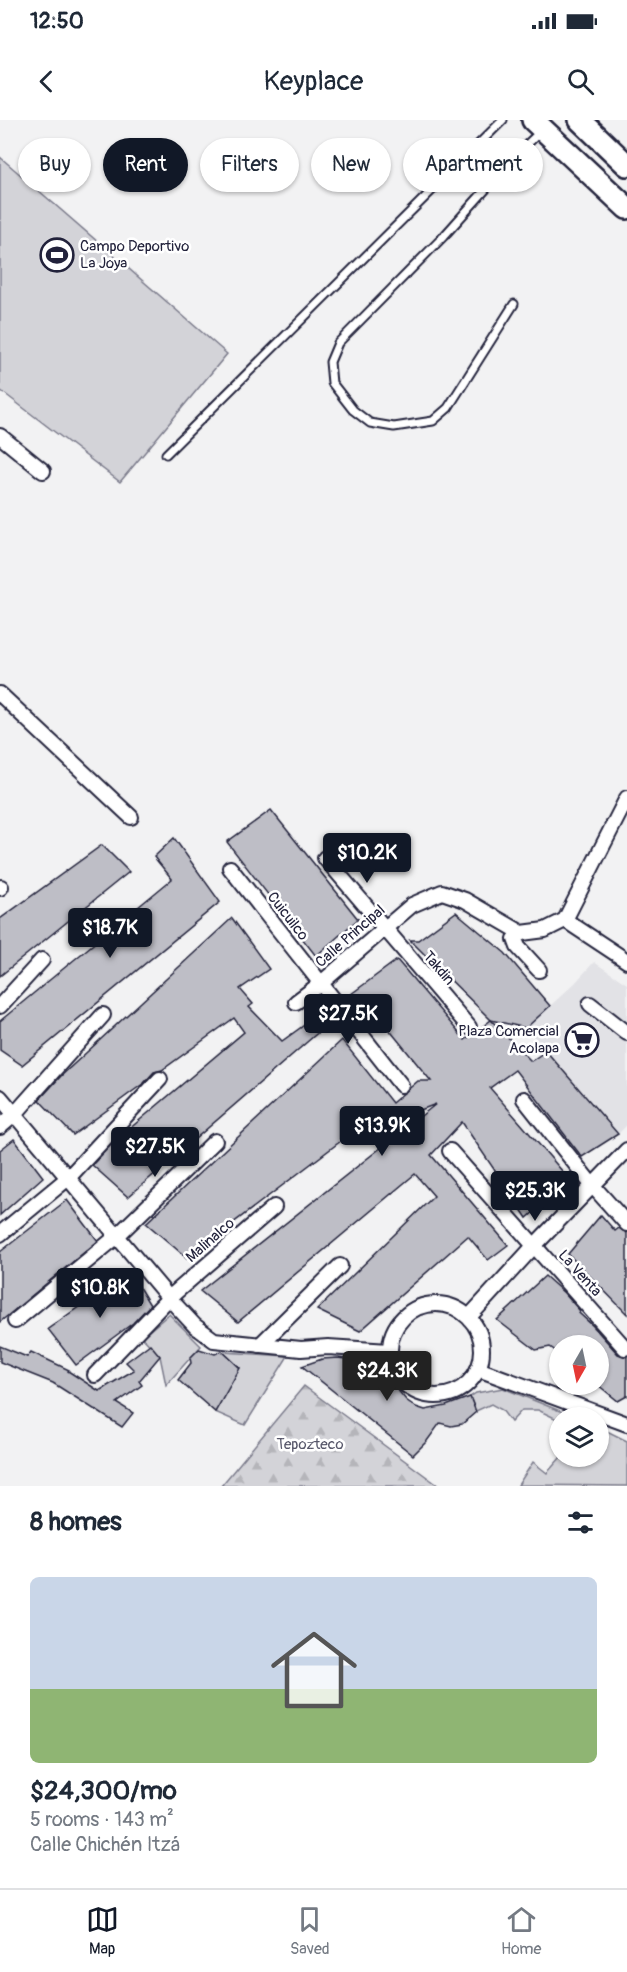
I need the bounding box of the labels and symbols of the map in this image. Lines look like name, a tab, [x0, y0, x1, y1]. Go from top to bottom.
sports icon: Campo Deportivo La Joya	[39, 237, 75, 273]
place label: Campo Deportivo La Joya	[80, 237, 189, 273]
pin: $10.2K	[318, 833, 416, 884]
street label: Cuicuilco	[263, 888, 313, 944]
street label: Calle Principal	[312, 901, 389, 972]
pin: $18.7K	[61, 908, 159, 959]
street label: Takdin	[419, 947, 459, 989]
pin: $27.5K	[299, 994, 397, 1045]
place label: Plaza Comercial Acolapa	[458, 1022, 559, 1058]
supermarket icon: Plaza Comercial Acolapa	[564, 1022, 600, 1058]
pin: $13.9K	[333, 1106, 431, 1157]
pin: $27.5K	[106, 1127, 204, 1178]
pin: $25.3K	[486, 1171, 584, 1222]
street label: Malinalco	[182, 1214, 239, 1267]
street label: La Venta	[554, 1246, 605, 1301]
pin: $10.8K	[51, 1268, 149, 1319]
north arrow	[549, 1335, 609, 1395]
pin: $24.3K	[338, 1351, 436, 1402]
park label: Tepozteco	[277, 1435, 343, 1454]

